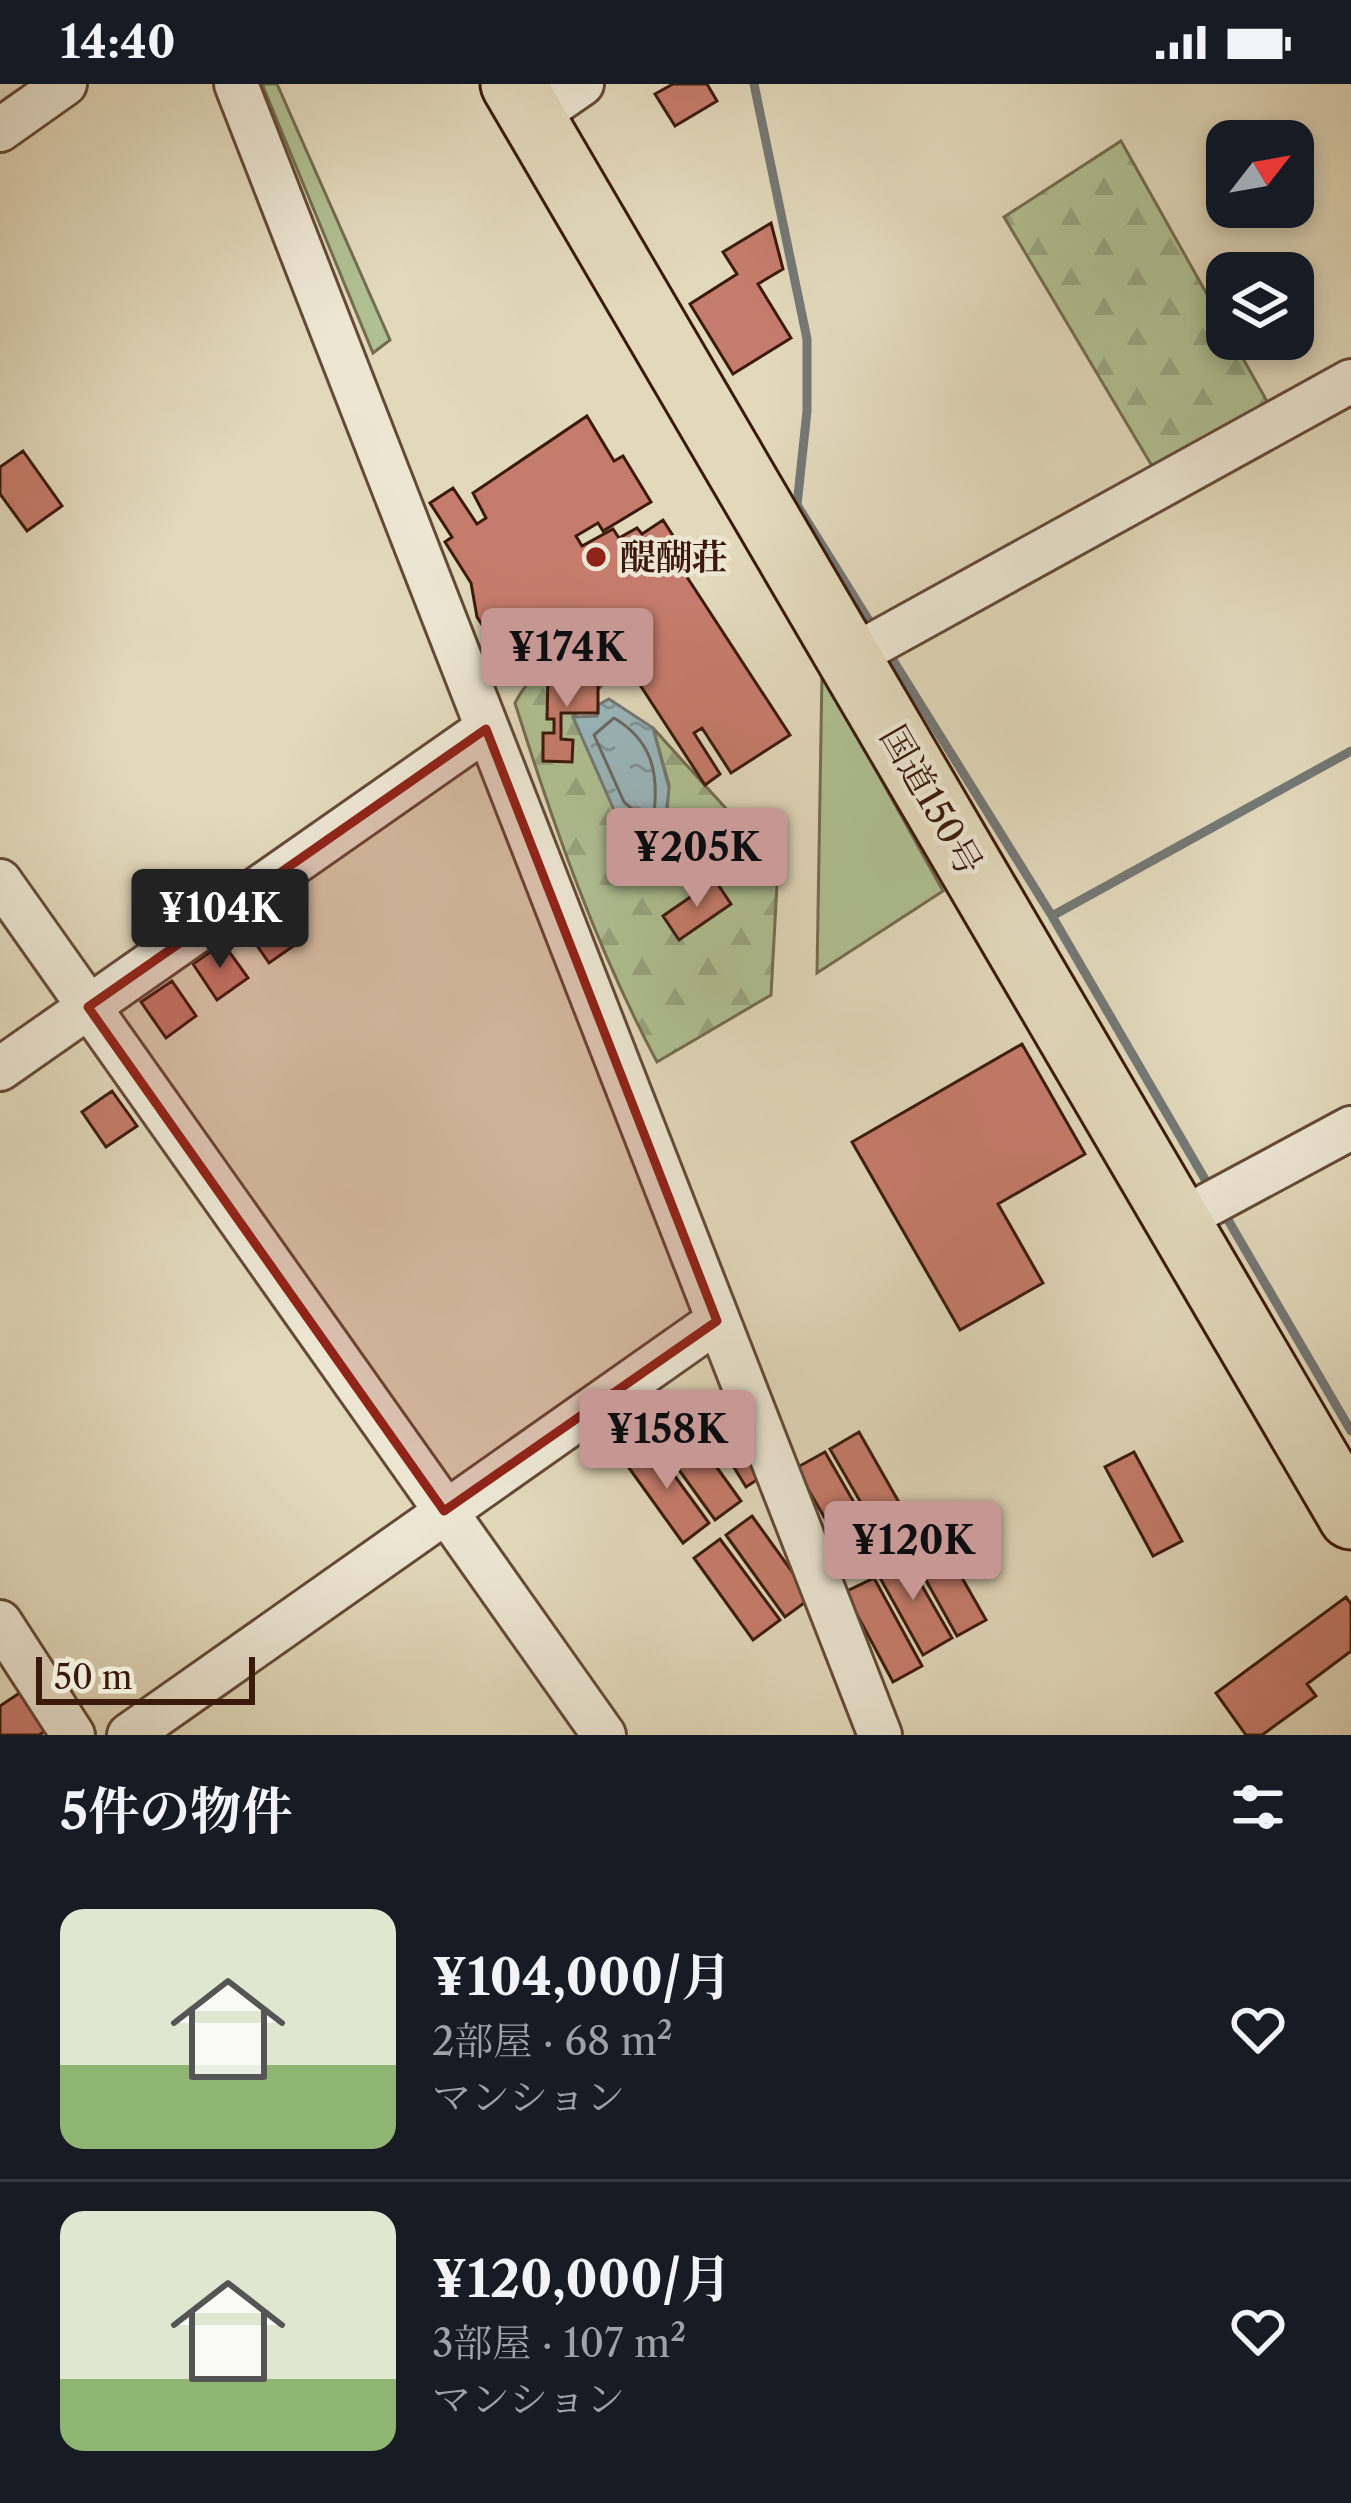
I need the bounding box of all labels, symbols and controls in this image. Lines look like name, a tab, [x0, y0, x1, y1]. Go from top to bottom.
text: 14:40	[60, 14, 176, 70]
north arrow	[1206, 120, 1314, 228]
map controls	[1206, 120, 1314, 360]
button: layers	[1206, 252, 1314, 360]
place label: 醍醐荘	[620, 535, 728, 579]
marker: 醍醐荘	[583, 544, 609, 570]
pin: ¥174K	[483, 608, 651, 710]
text: ¥174K	[508, 623, 626, 671]
street label: 国道150号	[872, 717, 992, 883]
pin: ¥205K	[613, 808, 781, 910]
text: ¥205K	[633, 823, 761, 871]
pin: ¥104K	[136, 869, 304, 971]
text: ¥104K	[158, 884, 282, 932]
pin: ¥158K	[583, 1390, 751, 1492]
text: ¥158K	[607, 1405, 727, 1453]
pin: ¥120K	[829, 1501, 997, 1603]
text: ¥120K	[851, 1516, 975, 1564]
scale bar	[36, 1651, 255, 1704]
text: 50 m	[54, 1657, 132, 1698]
icon: filters	[1225, 1774, 1291, 1840]
text: 5件の物件	[60, 1780, 292, 1842]
text: ¥104,000/月	[432, 1946, 732, 2008]
icon: home	[156, 1957, 300, 2101]
icon: heart	[1225, 1996, 1291, 2062]
text: 2部屋 · 68 m²	[432, 2017, 673, 2065]
text: マンション	[432, 2073, 625, 2121]
text: ¥120,000/月	[432, 2248, 732, 2310]
icon: home	[156, 2259, 300, 2403]
icon: heart	[1225, 2298, 1291, 2364]
text: 3部屋 · 107 m²	[432, 2319, 686, 2367]
text: マンション	[432, 2375, 625, 2423]

